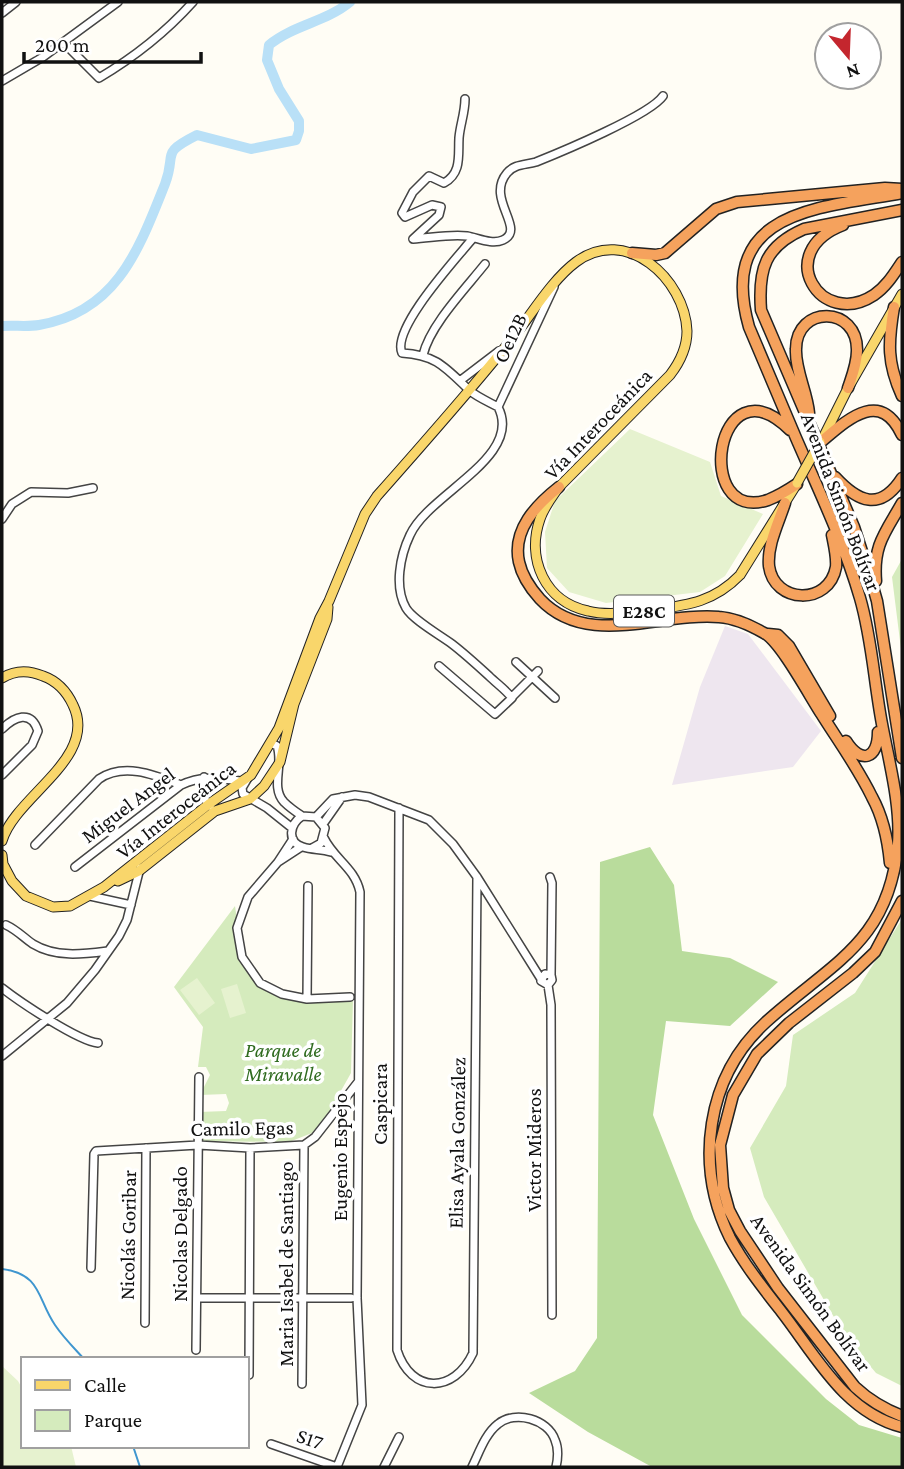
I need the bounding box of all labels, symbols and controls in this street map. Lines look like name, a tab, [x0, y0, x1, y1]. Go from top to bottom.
scale bar	[24, 21, 201, 65]
north arrow	[813, 21, 883, 91]
text: 200 m	[35, 33, 90, 57]
text: N	[844, 60, 863, 84]
street label: Oe12B	[488, 309, 532, 367]
street label: Vía Interoceánica	[539, 363, 657, 484]
street label: Avenida Simón Bolívar	[796, 409, 886, 595]
road number: E28C	[614, 596, 674, 626]
street label: Vía Interoceánica	[112, 756, 241, 864]
street label: Miguel Angel	[76, 762, 180, 848]
park label: Parque de Miravalle	[244, 1038, 321, 1086]
street label: Elisa Ayala González	[444, 1057, 470, 1229]
street label: Caspicara	[368, 1063, 392, 1145]
street label: Victor Mideros	[522, 1088, 546, 1212]
street label: Eugenio Espejo	[328, 1093, 352, 1221]
street label: Camilo Egas	[190, 1115, 294, 1141]
street label: Maria Isabel de Santiago	[274, 1161, 298, 1367]
street label: Nicolas Delgado	[168, 1166, 192, 1302]
street label: Nicolás Goribar	[115, 1169, 141, 1300]
street label: Avenida Simón Bolívar	[746, 1209, 877, 1377]
legend	[21, 1357, 248, 1448]
text: Calle	[84, 1373, 126, 1397]
text: Parque	[84, 1408, 142, 1432]
street label: S17	[294, 1423, 327, 1455]

